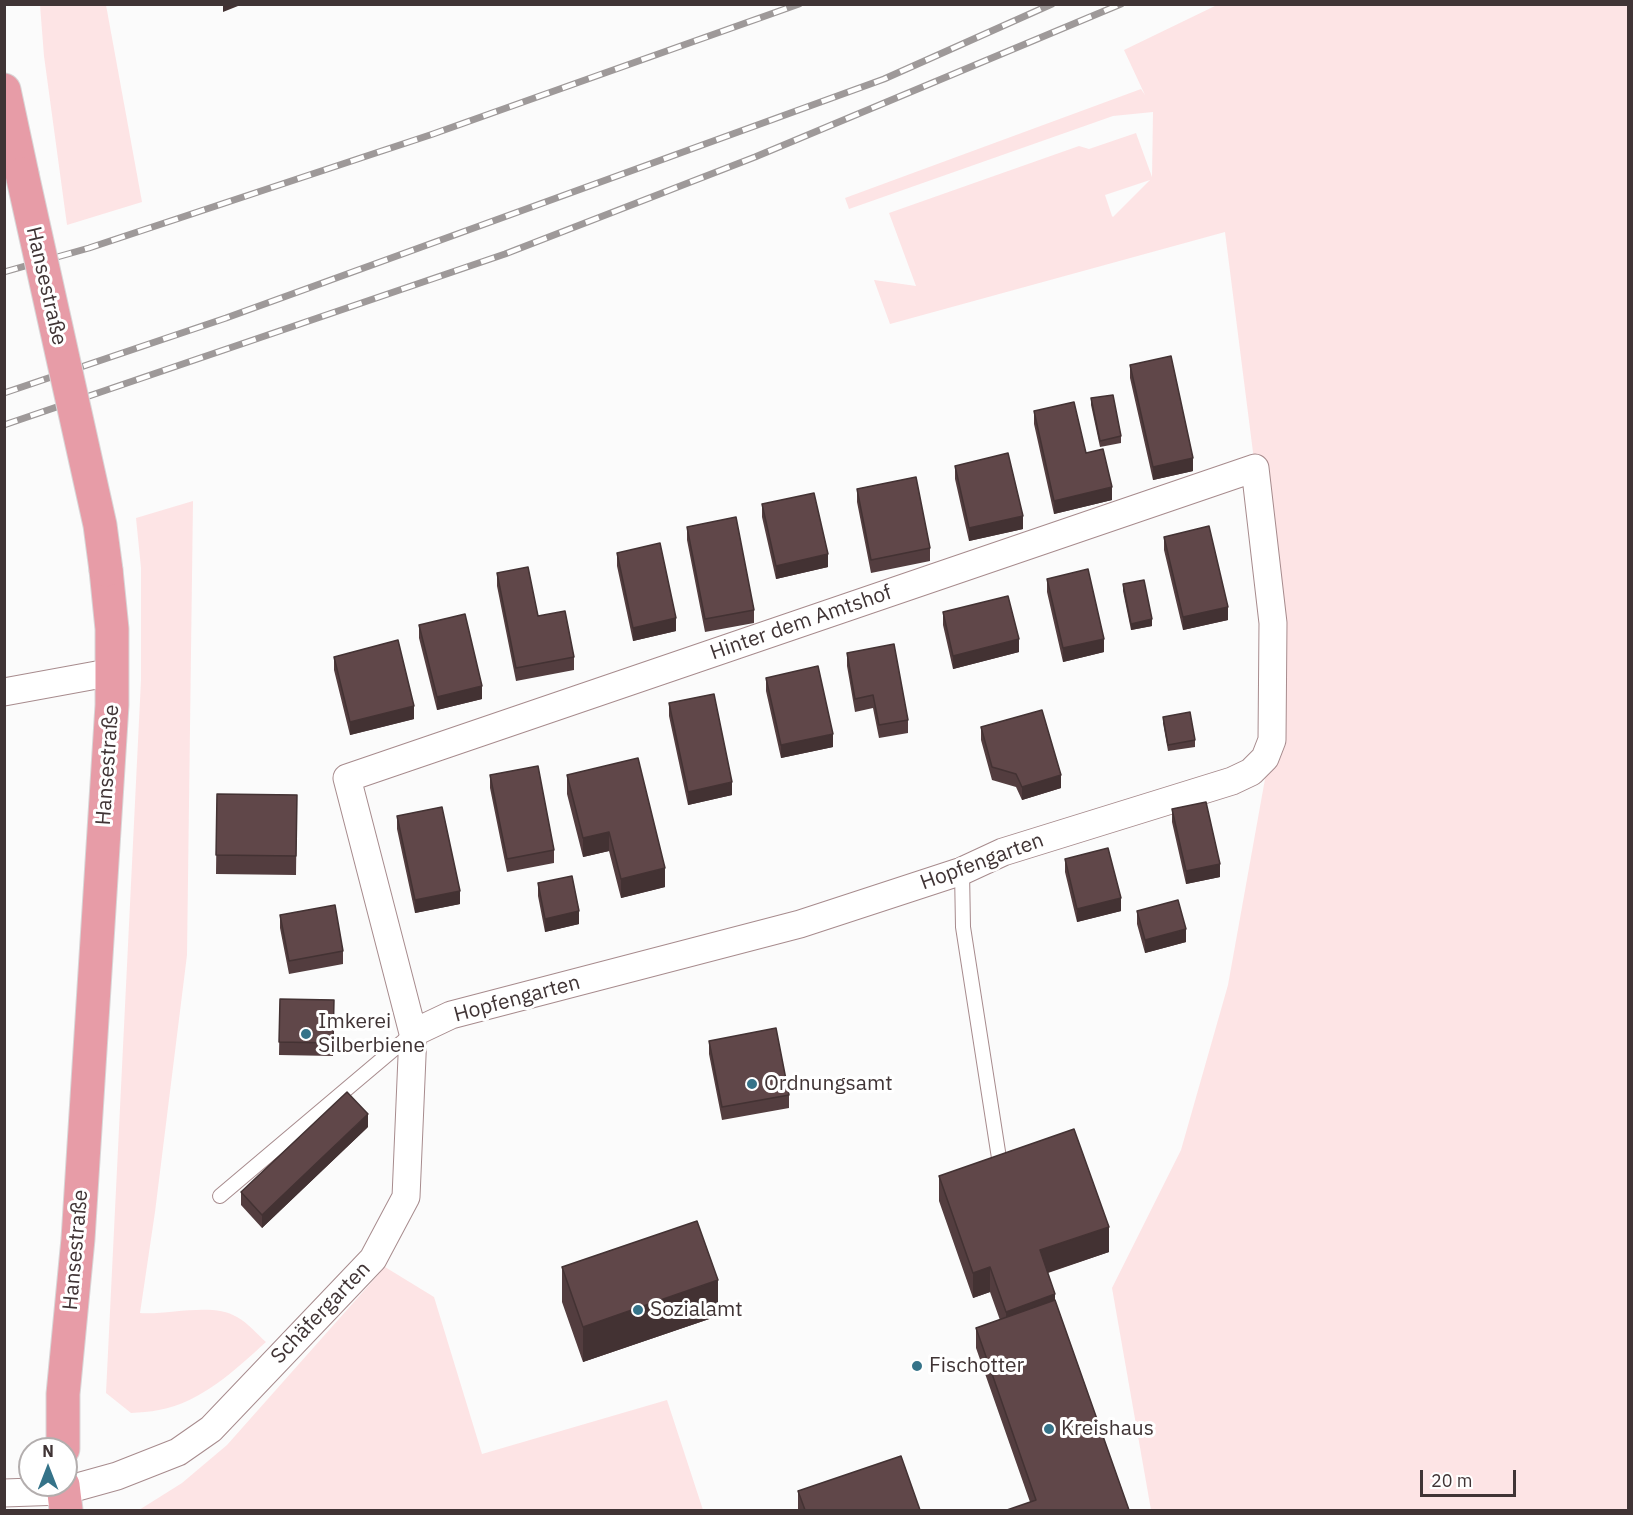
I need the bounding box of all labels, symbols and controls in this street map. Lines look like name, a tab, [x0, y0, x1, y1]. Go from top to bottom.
street label: Hansestraße	[20, 224, 72, 348]
street label: Hinter dem Amtshof	[707, 580, 895, 666]
street label: Hansestraße	[91, 704, 125, 826]
street label: Hopfengarten	[917, 828, 1047, 896]
street label: Hopfengarten	[451, 970, 583, 1028]
place label: Imkerei Silberbiene	[318, 1009, 425, 1059]
marker: Imkerei Silberbiene	[299, 1027, 313, 1041]
place label: Ordnungsamt	[764, 1071, 893, 1097]
marker: Ordnungsamt	[745, 1077, 759, 1091]
street label: Hansestraße	[58, 1189, 94, 1311]
street label: Schäfergarten	[266, 1257, 376, 1369]
place label: Sozialamt	[650, 1297, 743, 1323]
marker: Sozialamt	[631, 1303, 645, 1317]
place label: Fischotter	[929, 1353, 1024, 1379]
marker: Fischotter	[910, 1359, 924, 1373]
place label: Kreishaus	[1061, 1416, 1154, 1442]
marker: Kreishaus	[1042, 1422, 1056, 1436]
north arrow	[18, 1437, 78, 1497]
text: N	[42, 1441, 54, 1461]
scale bar	[1423, 1458, 1519, 1496]
text: 20 m	[1431, 1469, 1473, 1492]

